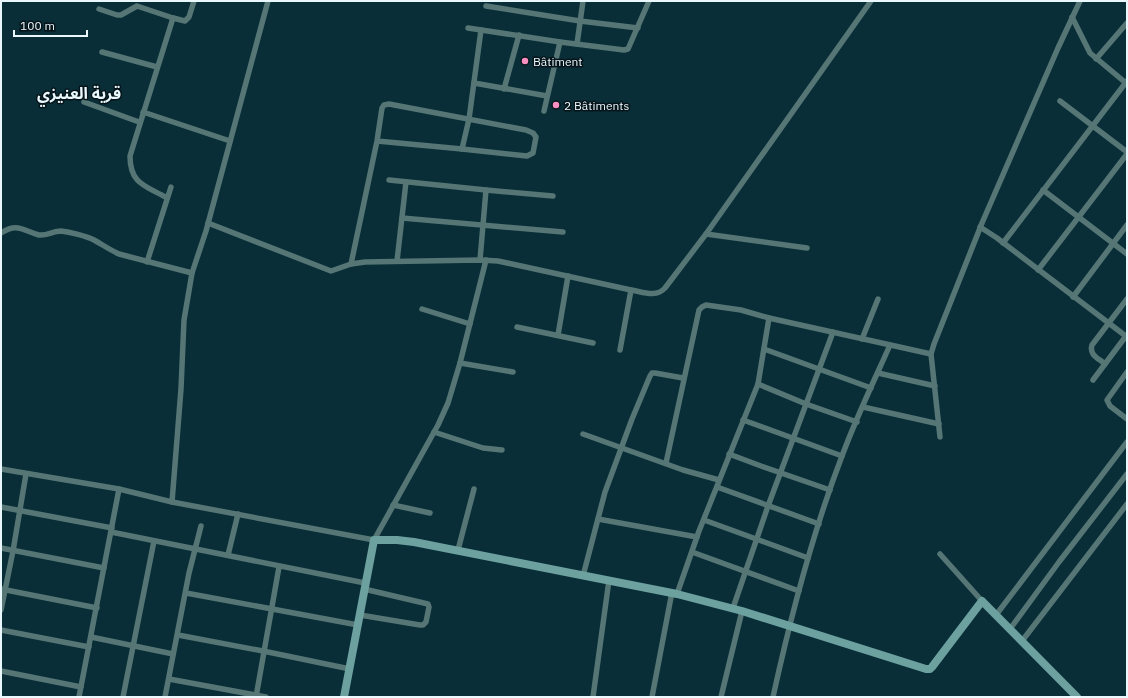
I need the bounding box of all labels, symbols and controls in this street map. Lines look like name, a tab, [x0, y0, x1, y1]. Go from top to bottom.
scale bar	[14, 12, 87, 38]
text: 100 m	[20, 18, 55, 33]
place label: Bâtiment	[533, 54, 583, 69]
marker: Bâtiment	[520, 56, 530, 66]
district label: قرية العنيزي	[37, 83, 121, 107]
place label: 2 Bâtiments	[564, 98, 630, 113]
marker: 2 Bâtiments	[551, 100, 561, 110]

